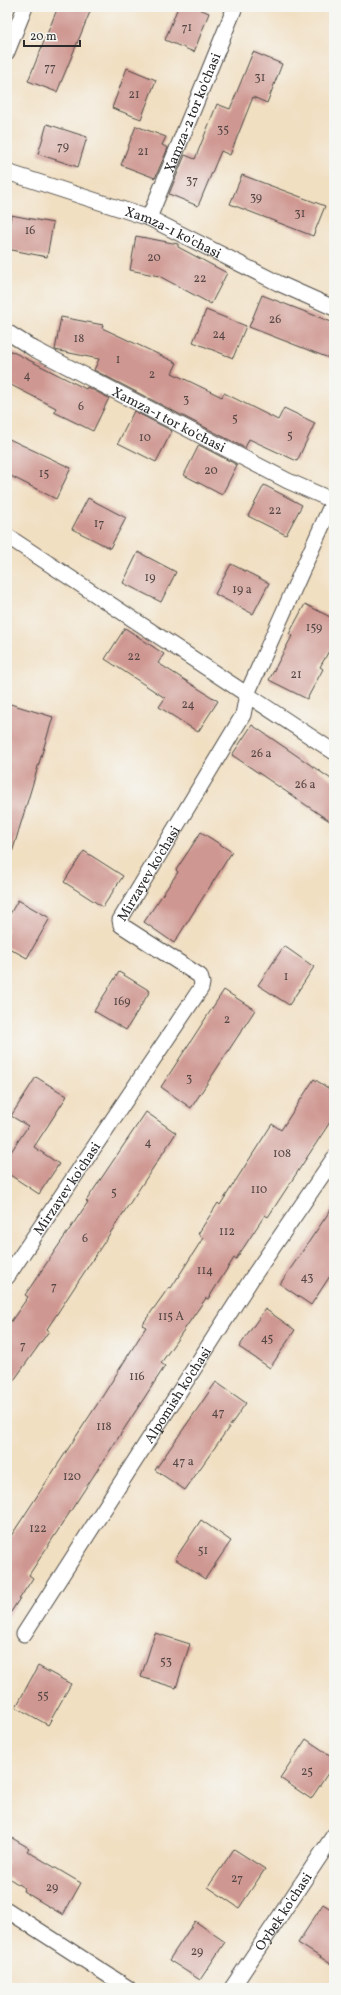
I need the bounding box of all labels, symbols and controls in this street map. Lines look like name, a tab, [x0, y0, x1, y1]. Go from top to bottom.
house number: 71	[182, 20, 192, 36]
scale bar	[24, 22, 80, 48]
text: 20 m	[30, 29, 57, 45]
street label: Xamza-2 tor ko'chasi	[161, 50, 226, 176]
house number: 77	[44, 60, 56, 76]
house number: 31	[255, 70, 265, 86]
house number: 21	[128, 87, 140, 103]
house number: 35	[217, 122, 229, 138]
house number: 79	[57, 139, 69, 155]
house number: 21	[137, 144, 149, 160]
house number: 37	[186, 173, 198, 189]
house number: 39	[250, 190, 262, 206]
street label: Xamza-1 ko'chasi	[122, 203, 224, 264]
house number: 31	[295, 206, 305, 222]
house number: 16	[25, 223, 35, 239]
house number: 20	[147, 250, 161, 266]
house number: 22	[194, 271, 206, 287]
house number: 26	[269, 312, 281, 328]
house number: 24	[212, 327, 226, 343]
house number: 18	[74, 331, 84, 347]
house number: 1	[116, 352, 120, 368]
house number: 2	[149, 367, 155, 383]
house number: 4	[23, 368, 31, 384]
street label: Xamza-1 tor ko'chasi	[108, 383, 228, 458]
house number: 3	[183, 392, 189, 408]
house number: 6	[78, 399, 84, 415]
house number: 5	[232, 411, 238, 427]
house number: 5	[287, 428, 293, 444]
house number: 10	[139, 430, 151, 446]
house number: 20	[204, 463, 218, 479]
house number: 15	[39, 466, 49, 482]
house number: 22	[269, 503, 281, 519]
house number: 17	[94, 516, 104, 532]
house number: 19	[145, 570, 155, 586]
house number: 19 а	[232, 582, 252, 598]
house number: 159	[306, 620, 322, 636]
house number: 22	[128, 649, 140, 665]
house number: 21	[290, 667, 302, 683]
house number: 24	[181, 697, 195, 713]
house number: 26 а	[251, 746, 271, 762]
house number: 26 а	[295, 777, 315, 793]
street label: Mirzayev ko'chasi	[113, 823, 185, 925]
house number: 1	[284, 969, 288, 985]
house number: 169	[114, 994, 130, 1010]
house number: 2	[224, 1012, 230, 1028]
house number: 3	[186, 1071, 192, 1087]
house number: 4	[144, 1135, 152, 1151]
street label: Mirzayev ko'chasi	[30, 1139, 106, 1239]
house number: 108	[273, 1146, 291, 1162]
house number: 110	[251, 1182, 267, 1198]
house number: 5	[111, 1185, 117, 1201]
house number: 112	[219, 1224, 235, 1240]
house number: 6	[82, 1231, 88, 1247]
house number: 114	[197, 1263, 213, 1279]
house number: 43	[301, 1270, 313, 1286]
house number: 7	[51, 1279, 57, 1295]
house number: 115 А	[158, 1309, 185, 1325]
house number: 45	[261, 1331, 274, 1347]
house number: 7	[20, 1338, 26, 1354]
street label: Alpomish ko'chasi	[140, 1344, 216, 1448]
house number: 116	[129, 1369, 145, 1385]
house number: 47	[212, 1405, 225, 1421]
house number: 118	[96, 1419, 112, 1435]
house number: 47 а	[172, 1454, 194, 1470]
house number: 120	[63, 1469, 81, 1485]
house number: 122	[29, 1521, 47, 1537]
house number: 51	[198, 1543, 208, 1559]
house number: 53	[160, 1654, 172, 1670]
house number: 55	[37, 1688, 49, 1704]
house number: 25	[301, 1764, 313, 1780]
street label: Oybek ko'chasi	[251, 1869, 317, 1955]
house number: 27	[231, 1871, 243, 1887]
house number: 29	[46, 1880, 58, 1896]
house number: 29	[191, 1944, 203, 1960]

